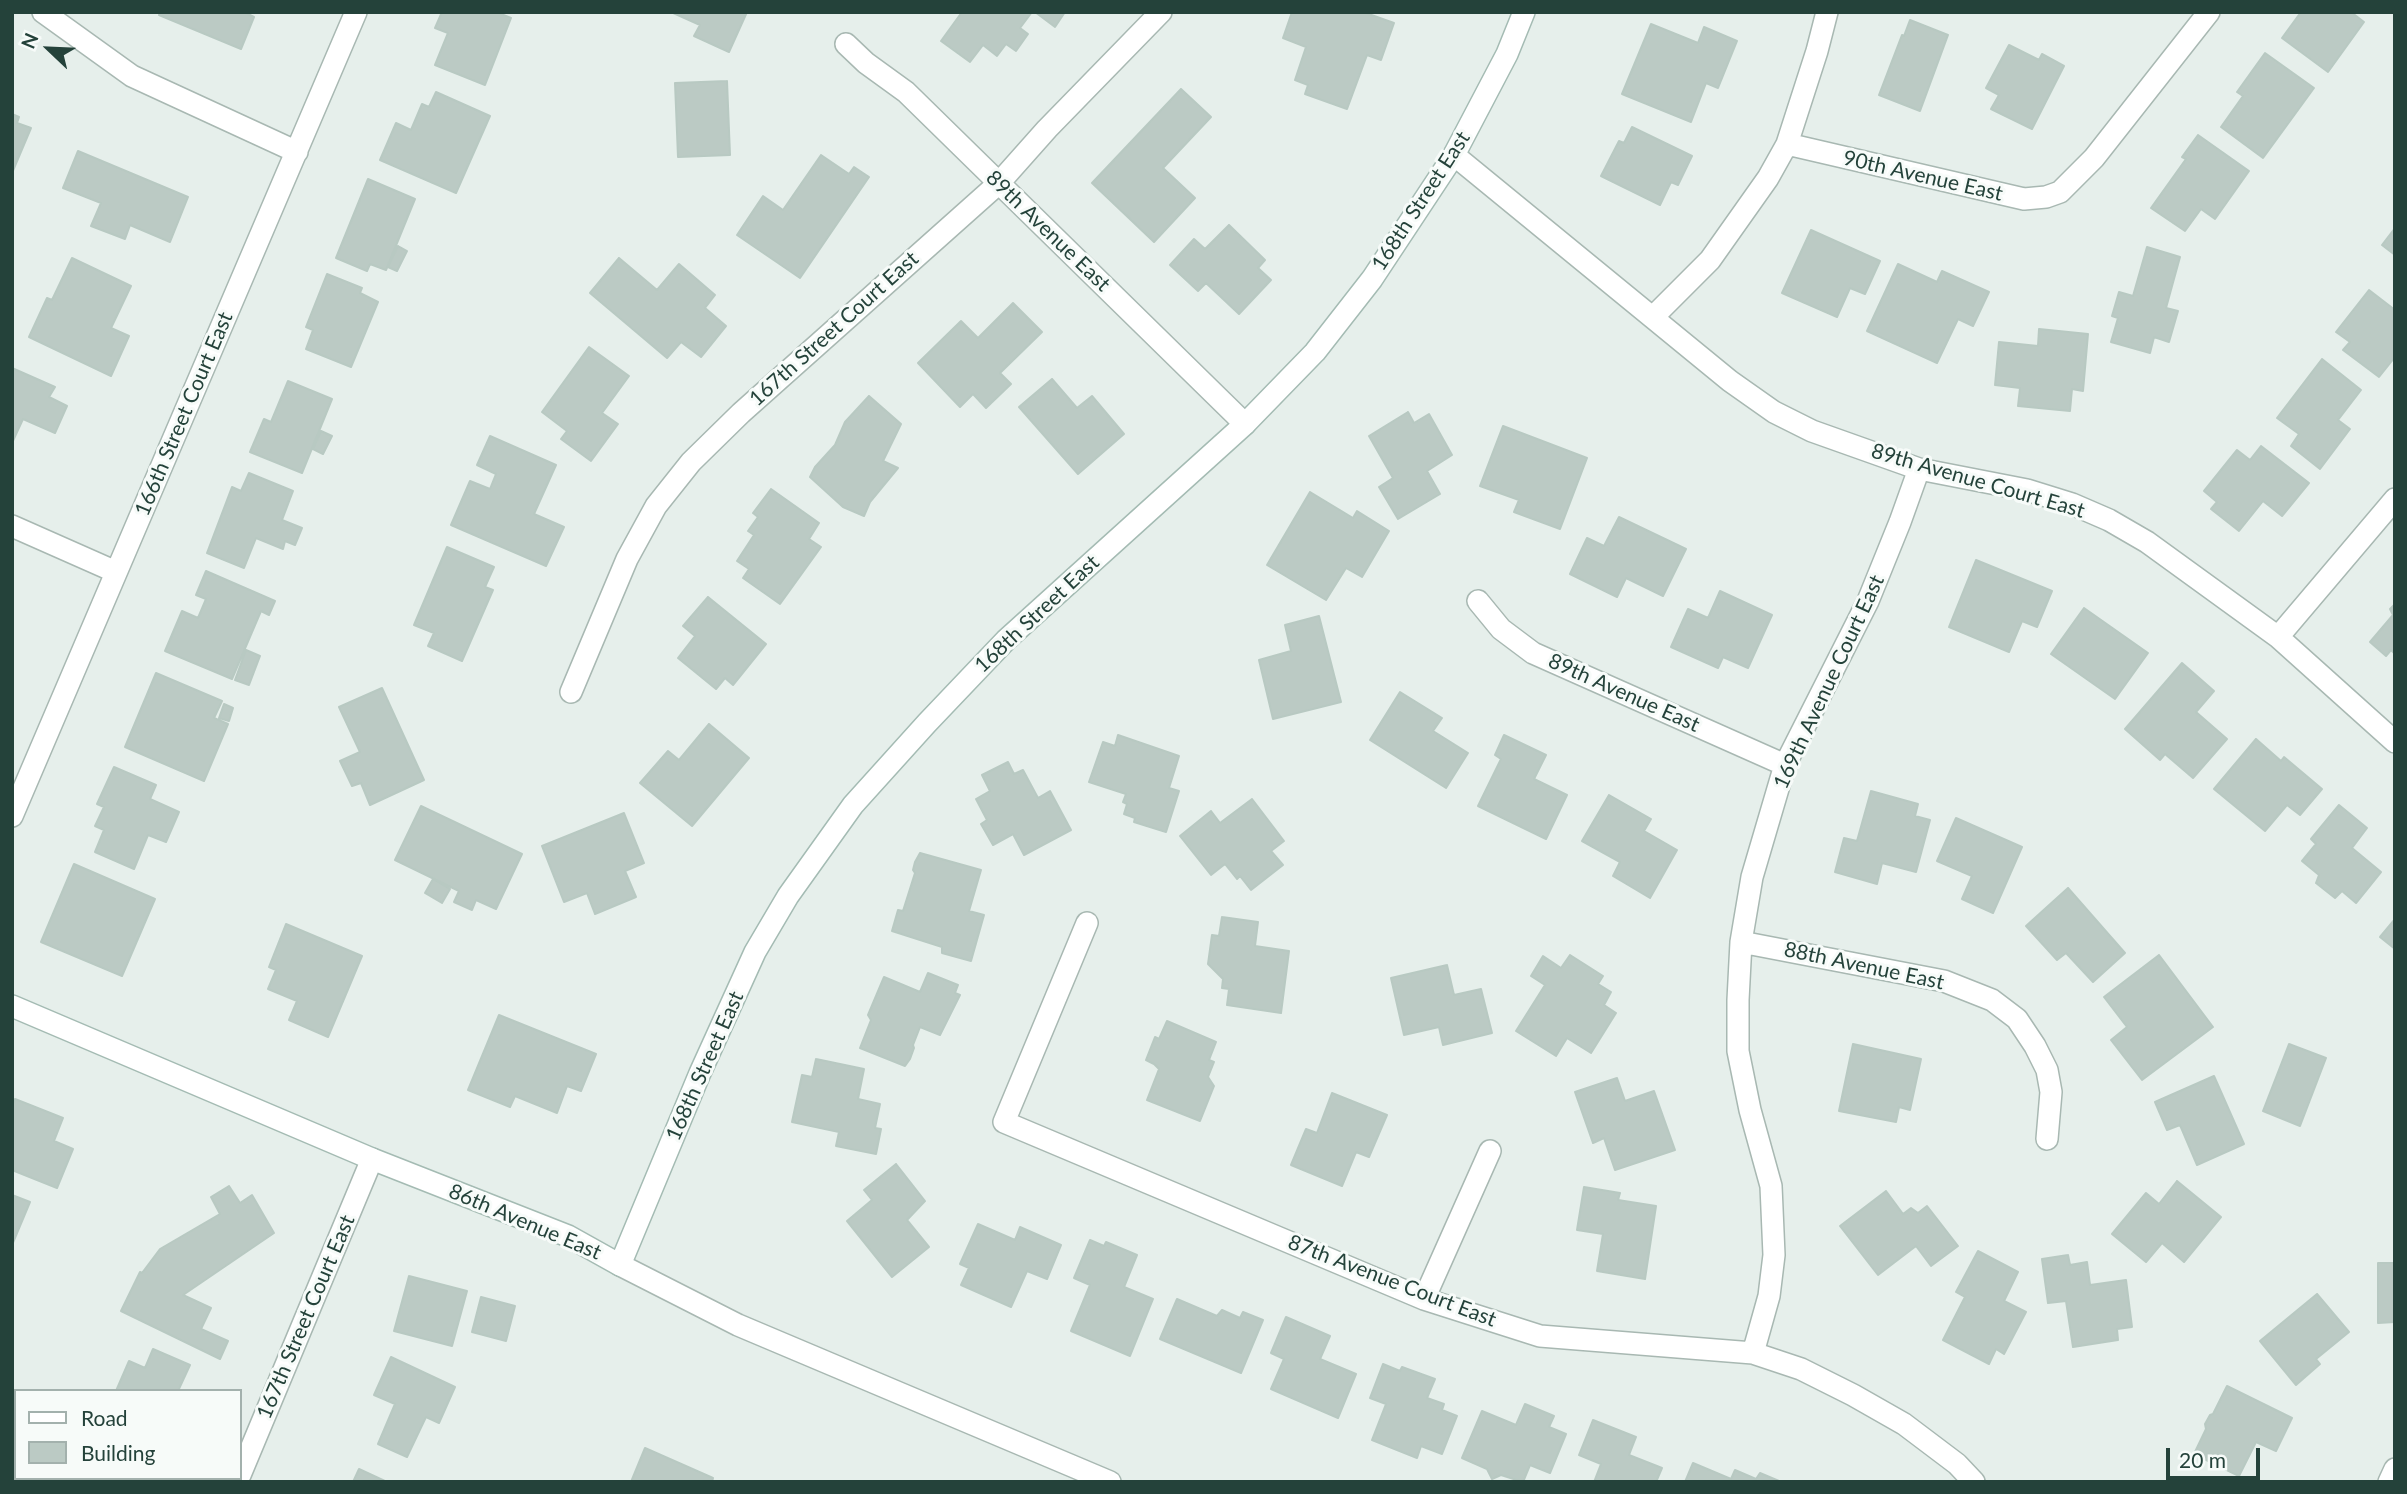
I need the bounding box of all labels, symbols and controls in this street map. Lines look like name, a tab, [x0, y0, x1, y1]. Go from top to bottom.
north arrow	[14, 14, 84, 84]
text: N	[16, 29, 43, 52]
street label: 168th Street East	[1367, 127, 1475, 275]
street label: 90th Avenue East	[1841, 145, 2005, 207]
street label: 89th Avenue East	[981, 165, 1115, 297]
street label: 167th Street Court East	[744, 246, 924, 412]
street label: 166th Street Court East	[130, 308, 238, 520]
street label: 89th Avenue Court East	[1868, 438, 2088, 524]
street label: 168th Street East	[970, 550, 1104, 678]
street label: 169th Avenue Court East	[1768, 571, 1890, 793]
street label: 89th Avenue East	[1544, 648, 1704, 738]
street label: 88th Avenue East	[1782, 937, 1946, 995]
street label: 168th Street East	[661, 987, 749, 1145]
street label: 86th Avenue East	[445, 1179, 605, 1265]
street label: 167th Street Court East	[252, 1211, 360, 1423]
street label: 87th Avenue Court East	[1284, 1230, 1500, 1332]
legend	[14, 1389, 242, 1480]
text: Road	[81, 1405, 128, 1430]
scale bar	[2169, 1434, 2264, 1478]
text: Building	[81, 1440, 156, 1465]
text: 20 m	[2179, 1447, 2226, 1472]

